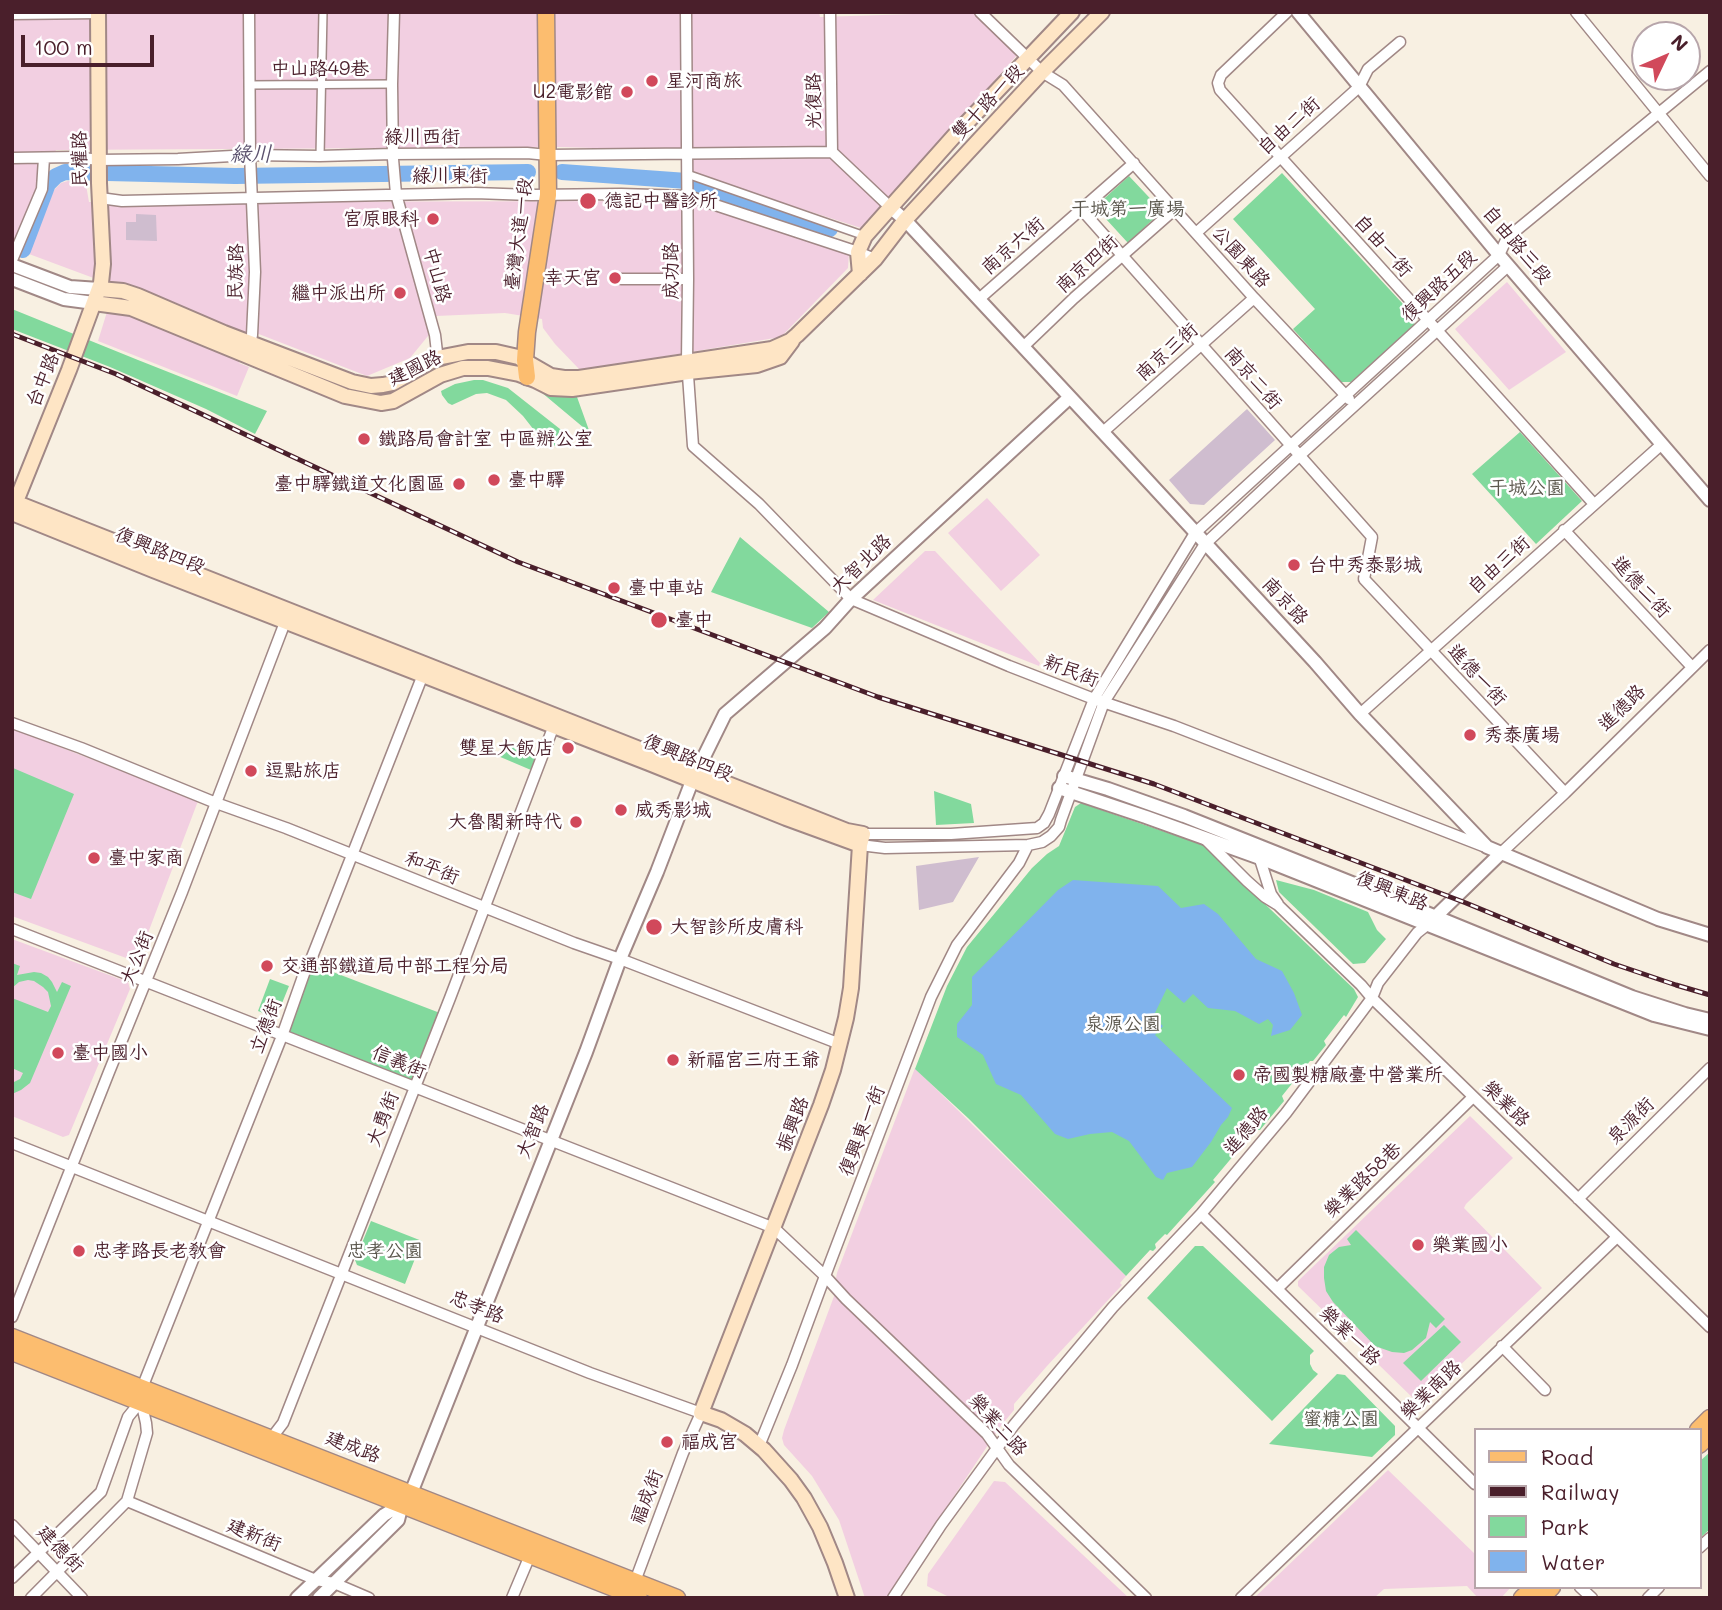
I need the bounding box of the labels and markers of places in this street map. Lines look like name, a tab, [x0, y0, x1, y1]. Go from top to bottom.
place label: 星河商旅	[666, 70, 742, 92]
marker: 星河商旅	[644, 73, 660, 89]
place label: U2電影館	[533, 81, 613, 103]
marker: U2電影館	[619, 84, 635, 100]
place label: 德記中醫診所	[604, 190, 718, 212]
marker: 德記中醫診所	[578, 191, 598, 211]
place label: 宮原眼科	[343, 208, 419, 230]
marker: 宮原眼科	[425, 211, 441, 227]
place label: 幸天宮	[544, 267, 601, 289]
marker: 幸天宮	[607, 270, 623, 286]
place label: 繼中派出所	[291, 282, 386, 304]
marker: 繼中派出所	[392, 285, 408, 301]
place label: 鐵路局會計室 中區辦公室	[378, 428, 593, 450]
marker: 鐵路局會計室 中區辦公室	[356, 431, 372, 447]
place label: 臺中驛	[508, 469, 565, 491]
marker: 臺中驛	[486, 472, 502, 488]
place label: 臺中驛鐵道文化園區	[274, 473, 445, 495]
marker: 臺中驛鐵道文化園區	[451, 476, 467, 492]
place label: 台中秀泰影城	[1308, 554, 1422, 576]
marker: 台中秀泰影城	[1286, 557, 1302, 573]
place label: 臺中車站	[628, 577, 704, 599]
marker: 臺中車站	[606, 580, 622, 596]
place label: 臺中	[675, 609, 713, 631]
marker: 臺中	[649, 610, 669, 630]
place label: 秀泰廣場	[1484, 724, 1560, 746]
marker: 秀泰廣場	[1462, 727, 1478, 743]
place label: 雙星大飯店	[459, 737, 554, 759]
marker: 雙星大飯店	[560, 740, 576, 756]
place label: 逗點旅店	[265, 760, 341, 782]
marker: 逗點旅店	[243, 763, 259, 779]
place label: 威秀影城	[635, 799, 711, 821]
marker: 威秀影城	[613, 802, 629, 818]
place label: 大魯閣新時代	[448, 811, 562, 833]
marker: 大魯閣新時代	[568, 814, 584, 830]
place label: 臺中家商	[108, 847, 184, 869]
marker: 臺中家商	[86, 850, 102, 866]
place label: 大智診所皮膚科	[670, 916, 803, 938]
marker: 大智診所皮膚科	[644, 917, 664, 937]
place label: 交通部鐵道局中部工程分局	[281, 955, 509, 977]
marker: 交通部鐵道局中部工程分局	[259, 958, 275, 974]
place label: 臺中國小	[72, 1042, 148, 1064]
marker: 臺中國小	[50, 1045, 66, 1061]
place label: 新福宮三府王爺	[687, 1049, 820, 1071]
marker: 新福宮三府王爺	[665, 1052, 681, 1068]
place label: 帝國製糖廠臺中營業所	[1253, 1064, 1443, 1086]
marker: 帝國製糖廠臺中營業所	[1231, 1067, 1247, 1083]
place label: 樂業國小	[1432, 1234, 1508, 1256]
marker: 樂業國小	[1410, 1237, 1426, 1253]
place label: 忠孝路長老教會	[93, 1240, 226, 1262]
marker: 忠孝路長老教會	[71, 1243, 87, 1259]
place label: 福成宮	[681, 1431, 738, 1453]
marker: 福成宮	[659, 1434, 675, 1450]

